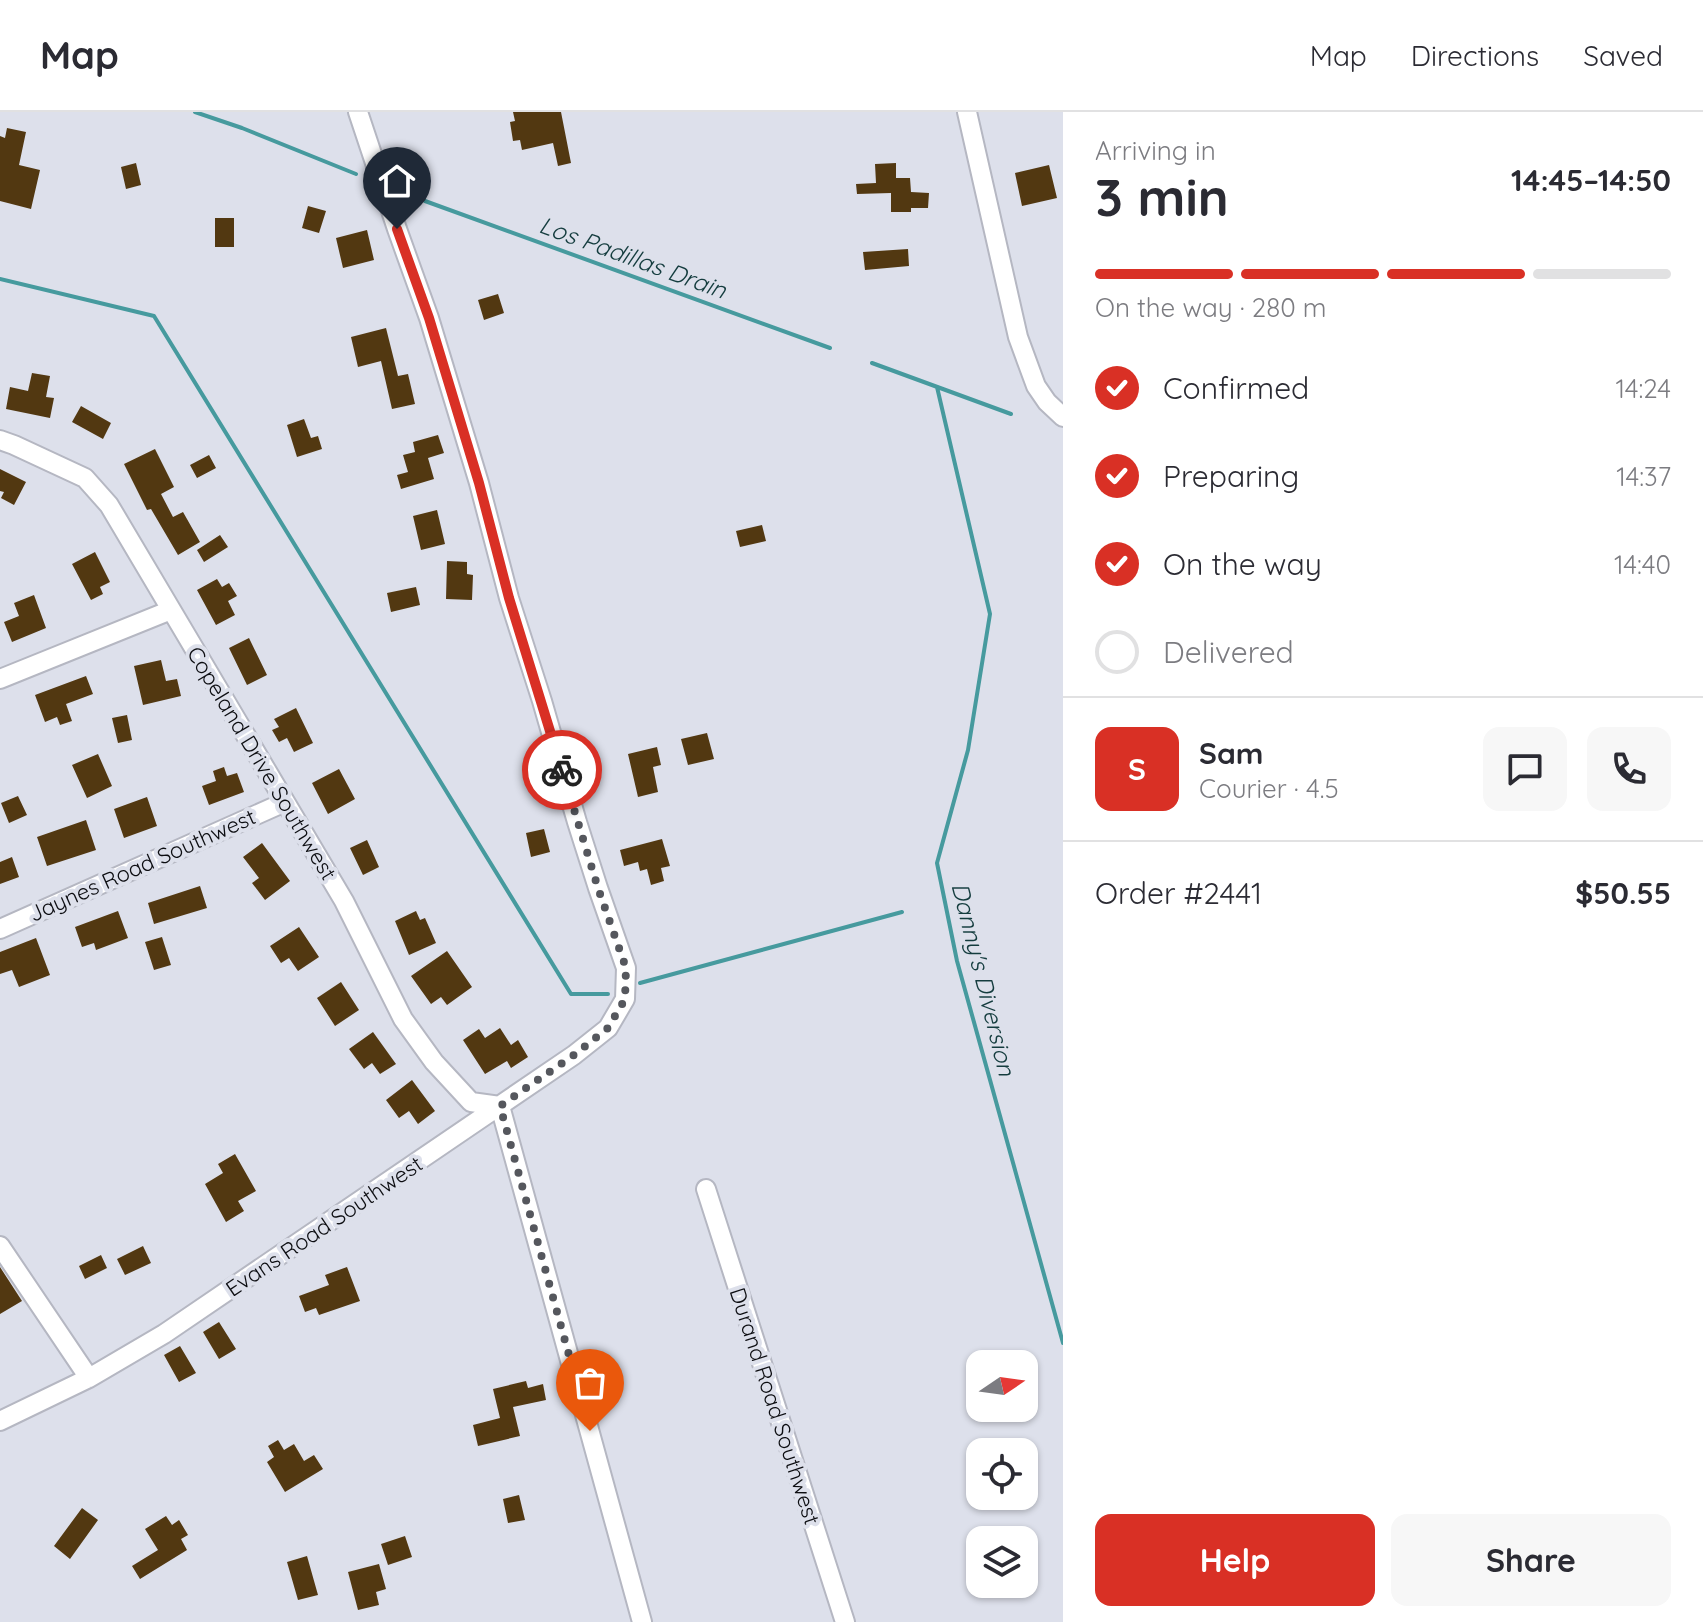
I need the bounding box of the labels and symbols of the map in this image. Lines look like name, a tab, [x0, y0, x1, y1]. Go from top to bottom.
pin	[363, 147, 431, 229]
water label: Los Padillas Drain	[535, 209, 732, 305]
street label: Copeland Drive Southwest	[181, 641, 343, 885]
courier	[522, 730, 602, 810]
street label: Jaynes Road Southwest	[24, 802, 260, 928]
water label: Danny's Diversion	[945, 879, 1023, 1080]
street label: Evans Road Southwest	[220, 1150, 428, 1302]
street label: Durand Road Southwest	[723, 1284, 827, 1528]
pin	[556, 1349, 624, 1431]
north arrow	[966, 1350, 1038, 1422]

